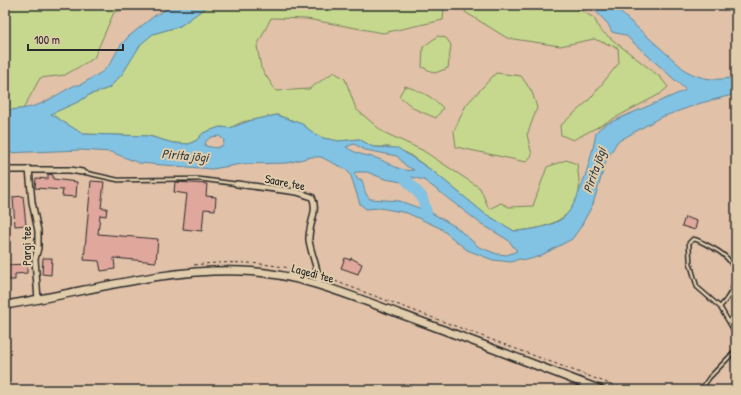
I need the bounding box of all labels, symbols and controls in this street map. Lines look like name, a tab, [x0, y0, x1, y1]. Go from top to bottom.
scale bar	[28, 26, 123, 52]
text: 100 m	[34, 31, 60, 48]
water label: Pirita jõgi	[161, 144, 210, 167]
water label: Pirita jõgi	[578, 144, 611, 195]
street label: Saare tee	[263, 170, 307, 194]
street label: Pargi tee	[18, 226, 35, 266]
street label: Lagedi tee	[290, 259, 336, 287]

